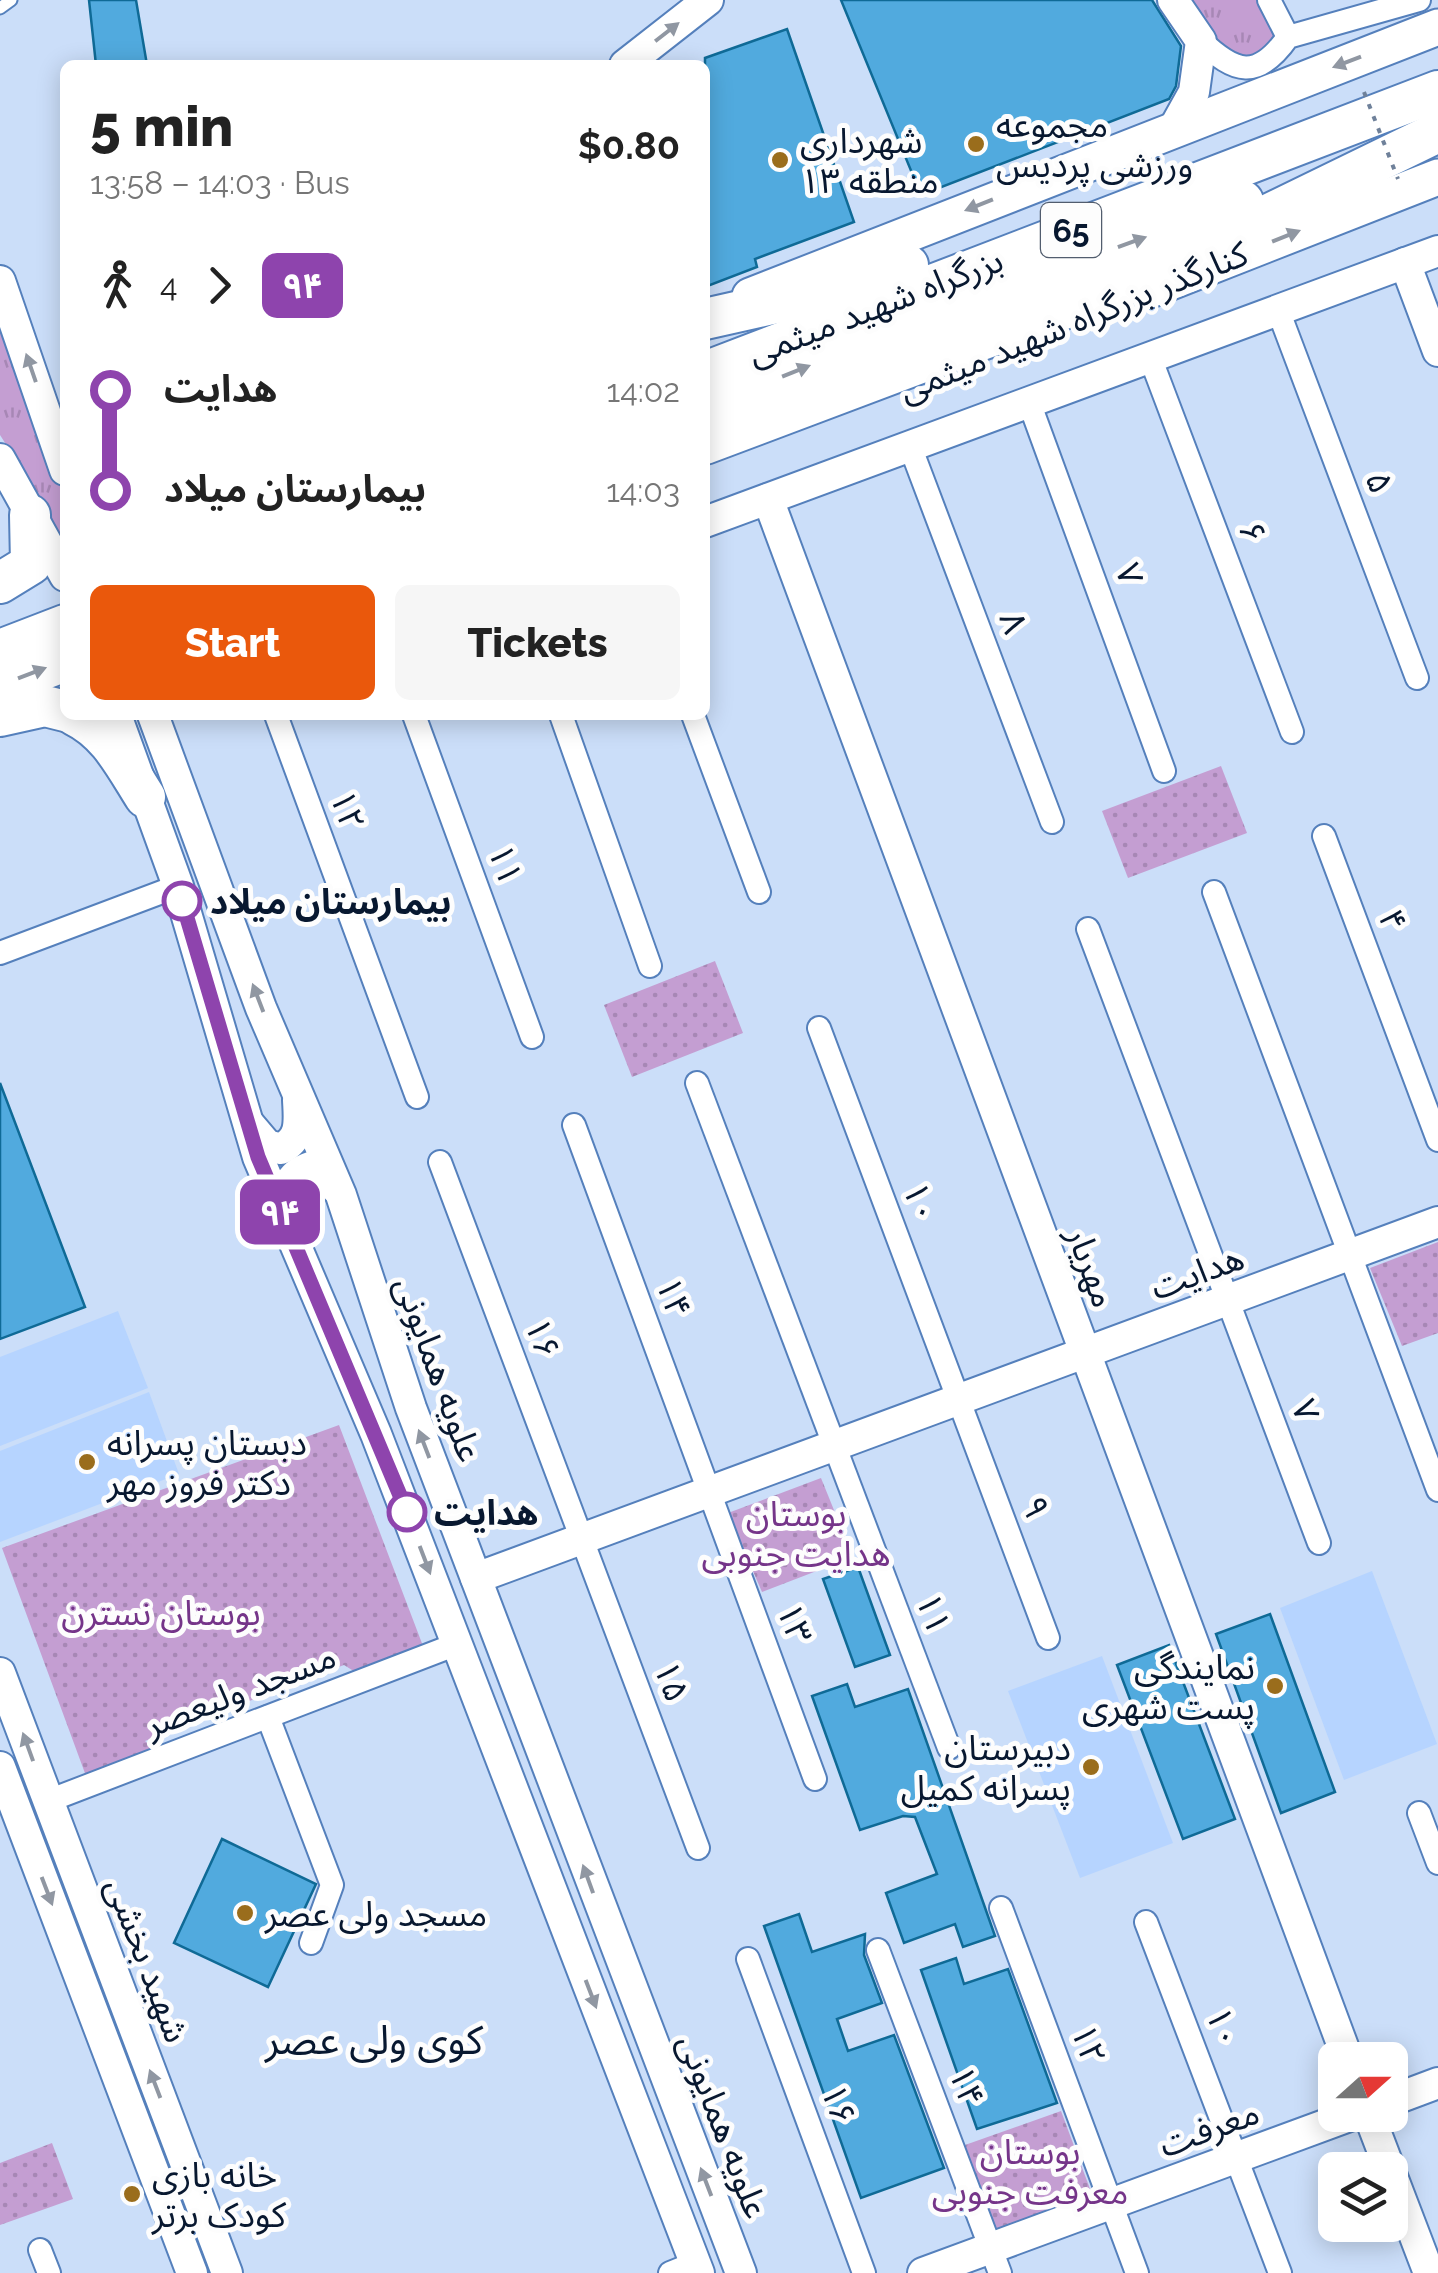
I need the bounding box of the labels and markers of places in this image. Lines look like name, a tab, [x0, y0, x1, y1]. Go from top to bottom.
place label: مجموعه ورزشی پردیس	[996, 104, 1193, 187]
place label: شهرداری منطقه ۱۳	[800, 120, 939, 201]
marker: مجموعه ورزشی پردیس	[965, 133, 987, 155]
marker: شهرداری منطقه ۱۳	[769, 149, 791, 171]
place label: بیمارستان میلاد	[210, 881, 451, 923]
marker: بیمارستان میلاد	[163, 882, 201, 920]
place label: دبستان پسرانه دکتر فروز مهر	[106, 1422, 307, 1504]
marker: دبستان پسرانه دکتر فروز مهر	[76, 1451, 98, 1473]
place label: هدایت	[434, 1492, 539, 1533]
marker: هدایت	[388, 1493, 426, 1531]
place label: نمایندگی پست شهری	[1082, 1646, 1255, 1729]
marker: نمایندگی پست شهری	[1264, 1675, 1286, 1697]
place label: دبیرستان پسرانه کمیل	[901, 1727, 1071, 1810]
marker: دبیرستان پسرانه کمیل	[1080, 1756, 1102, 1778]
place label: مسجد ولی عصر	[264, 1893, 487, 1934]
marker: مسجد ولی عصر	[234, 1902, 256, 1924]
place label: خانه بازی کودک برتر	[151, 2154, 286, 2235]
marker: خانه بازی کودک برتر	[121, 2183, 143, 2205]

